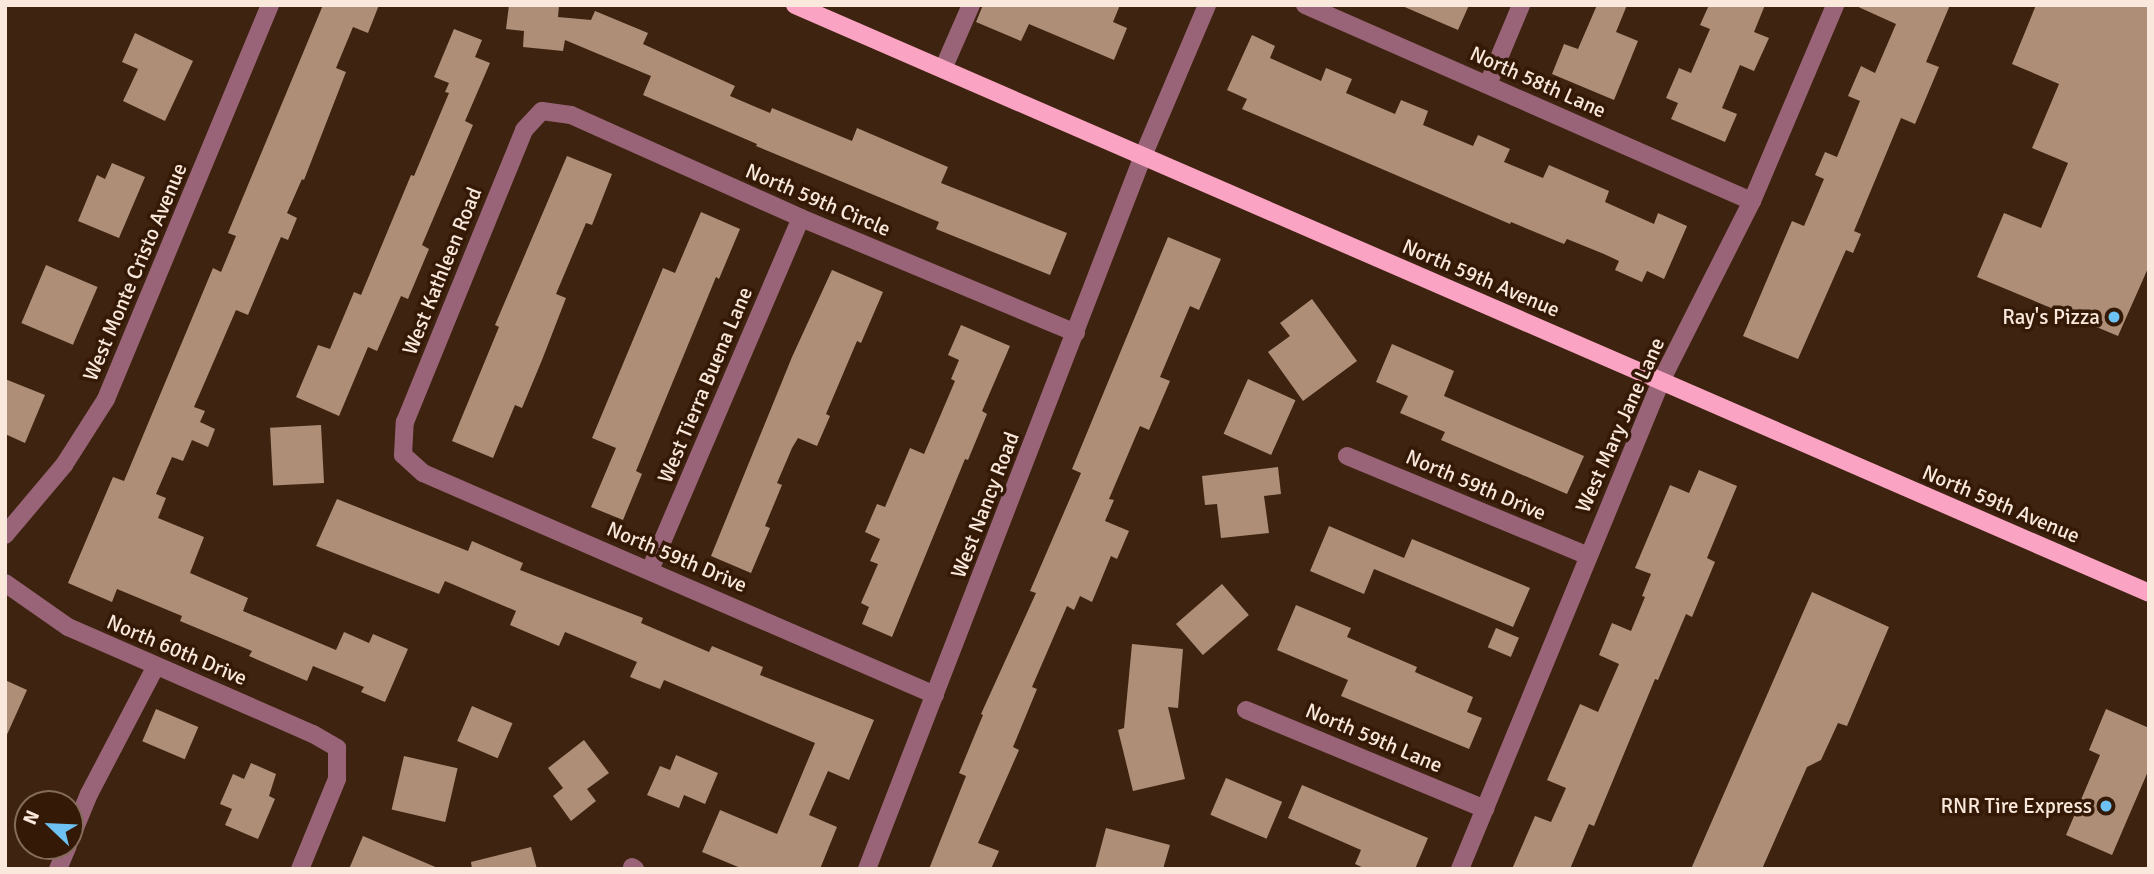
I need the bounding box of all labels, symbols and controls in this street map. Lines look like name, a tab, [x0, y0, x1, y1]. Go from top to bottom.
street label: North 58th Lane	[1466, 41, 1610, 123]
street label: North 59th Circle	[742, 158, 894, 242]
street label: West Monte Cristo Avenue	[78, 159, 192, 385]
street label: West Kathleen Road	[397, 184, 487, 358]
street label: North 59th Avenue	[1399, 233, 1563, 323]
street label: West Tierra Buena Lane	[652, 283, 758, 487]
place label: Ray's Pizza	[2002, 304, 2100, 330]
marker: Ray's Pizza	[2106, 309, 2122, 325]
street label: West Mary Jane Lane	[1570, 334, 1670, 516]
street label: West Nancy Road	[946, 428, 1024, 582]
street label: North 59th Drive	[1402, 444, 1550, 526]
street label: North 59th Avenue	[1919, 459, 2083, 549]
street label: North 59th Drive	[603, 516, 751, 598]
street label: North 60th Drive	[103, 609, 251, 691]
street label: North 59th Lane	[1302, 698, 1446, 778]
north arrow	[14, 790, 84, 860]
place label: RNR Tire Express	[1941, 793, 2092, 819]
marker: RNR Tire Express	[2098, 798, 2114, 814]
text: N	[18, 807, 45, 828]

